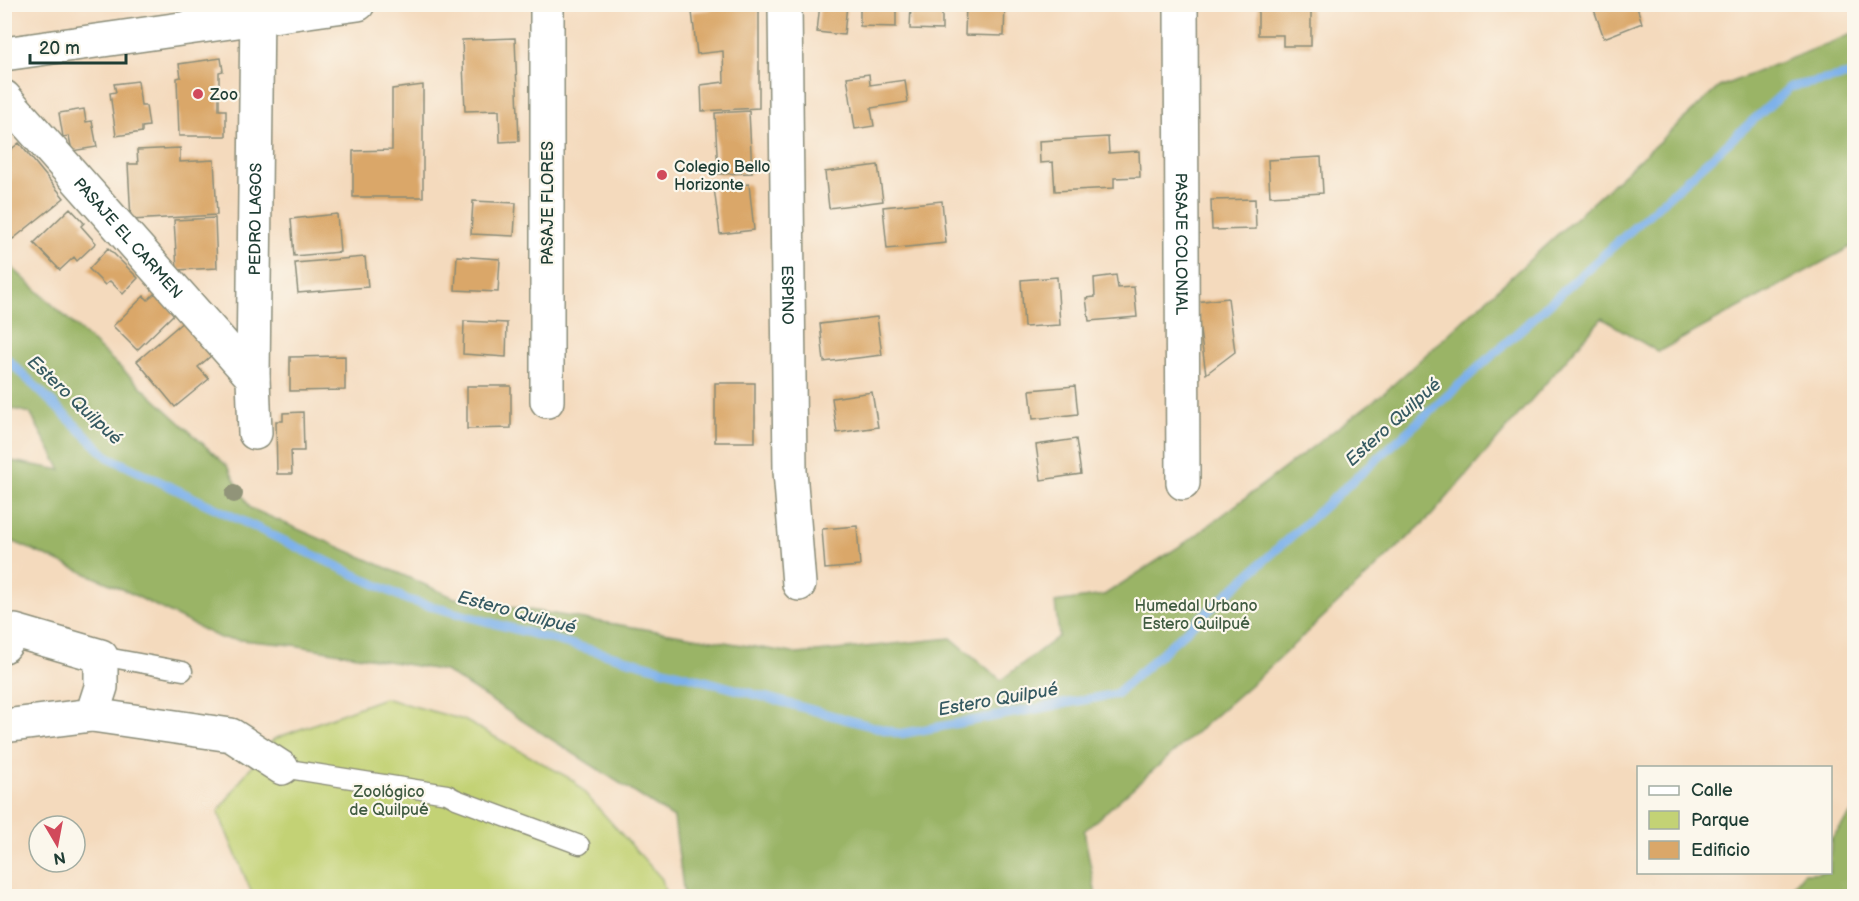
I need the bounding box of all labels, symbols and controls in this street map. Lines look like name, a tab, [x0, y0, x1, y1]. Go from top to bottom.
scale bar	[30, 27, 126, 65]
text: 20 m	[39, 38, 80, 59]
place label: Zoo	[209, 86, 238, 105]
marker: Zoo	[191, 87, 205, 101]
street label: PASAJE FLORES	[539, 141, 558, 265]
place label: Colegio Bello Horizonte	[674, 158, 770, 195]
street label: PEDRO LAGOS	[246, 163, 266, 275]
marker: Colegio Bello Horizonte	[655, 168, 669, 182]
street label: PASAJE COLONIAL	[1171, 173, 1190, 316]
street label: PASAJE EL CARMEN	[69, 174, 186, 303]
street label: ESPINO	[777, 265, 796, 325]
water label: Estero Quilpué	[23, 351, 126, 449]
water label: Estero Quilpué	[1341, 374, 1445, 471]
water label: Estero Quilpué	[456, 587, 578, 638]
park label: Humedal Urbano Estero Quilpué	[1134, 597, 1258, 634]
water label: Estero Quilpué	[937, 679, 1060, 720]
legend	[1637, 766, 1832, 874]
text: Calle	[1691, 780, 1733, 801]
park label: Zoológico de Quilpué	[349, 783, 429, 820]
text: Parque	[1691, 810, 1749, 831]
north arrow	[27, 814, 87, 874]
text: Edificio	[1691, 840, 1750, 861]
text: N	[52, 847, 67, 868]

